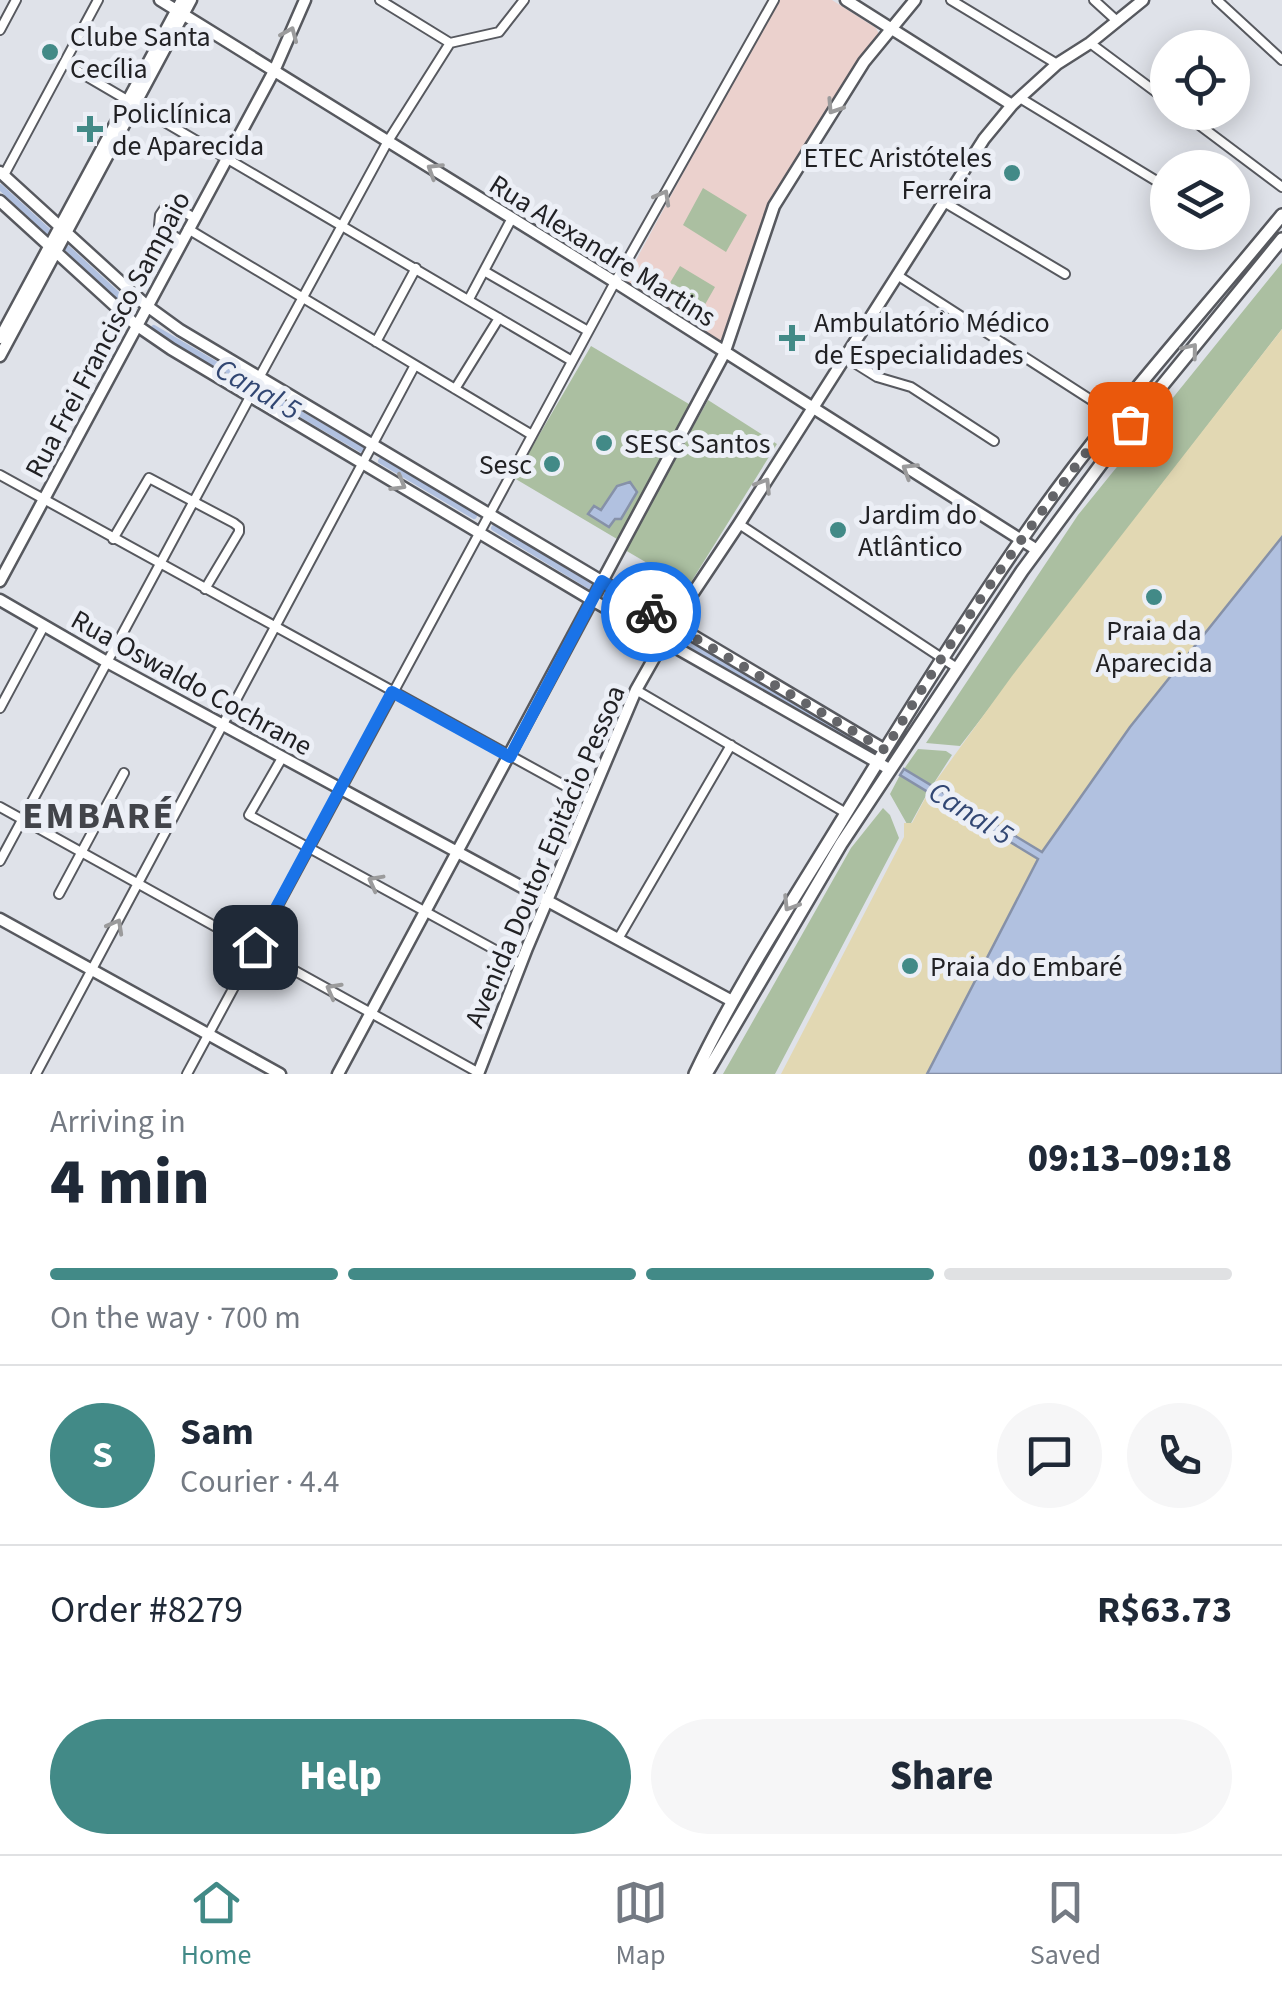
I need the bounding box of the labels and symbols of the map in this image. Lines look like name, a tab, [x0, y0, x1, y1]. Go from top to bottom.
place label: Clube Santa Cecília	[70, 17, 211, 89]
one-way arrow	[278, 26, 298, 44]
marker: Clube Santa Cecília	[39, 41, 61, 63]
place label: Policlínica de Aparecida	[112, 94, 264, 166]
one-way arrow	[828, 97, 847, 115]
marker: Policlínica de Aparecida	[77, 116, 103, 142]
place label: ETEC Aristóteles Ferreira	[803, 138, 992, 210]
marker: ETEC Aristóteles Ferreira	[1001, 162, 1023, 184]
one-way arrow	[427, 163, 445, 182]
street label: Rua Alexandre Martins	[481, 165, 724, 337]
street label: Rua Frei Francisco Sampaio	[15, 184, 201, 485]
one-way arrow	[651, 190, 671, 208]
place label: Ambulatório Médico de Especialidades	[814, 303, 1050, 375]
marker: Ambulatório Médico de Especialidades	[779, 325, 805, 351]
one-way arrow	[1180, 343, 1198, 361]
water label: Canal 5	[207, 348, 309, 431]
pin	[1088, 382, 1173, 467]
place label: SESC Santos	[624, 424, 771, 464]
marker: SESC Santos	[593, 432, 615, 454]
place label: Sesc	[479, 445, 532, 485]
marker: Sesc	[541, 453, 563, 475]
one-way arrow	[902, 463, 920, 482]
one-way arrow	[388, 472, 406, 491]
one-way arrow	[752, 478, 771, 496]
place label: Jardim do Atlântico	[858, 495, 977, 567]
marker: Jardim do Atlântico	[827, 519, 849, 541]
courier	[601, 562, 701, 662]
marker: Praia da Aparecida	[1143, 586, 1165, 608]
street label: Rua Oswaldo Cochrane	[64, 600, 319, 766]
place label: Praia da Aparecida	[1095, 611, 1213, 683]
street label: Avenida Doutor Epitácio Pessoa	[455, 679, 635, 1034]
water label: Canal 5	[920, 771, 1022, 856]
district label: EMBARÉ	[22, 789, 176, 843]
one-way arrow	[368, 875, 386, 895]
one-way arrow	[783, 893, 802, 911]
pin	[213, 905, 298, 990]
one-way arrow	[103, 919, 123, 937]
place label: Praia do Embaré	[930, 947, 1122, 987]
marker: Praia do Embaré	[899, 955, 921, 977]
one-way arrow	[326, 983, 344, 1003]

